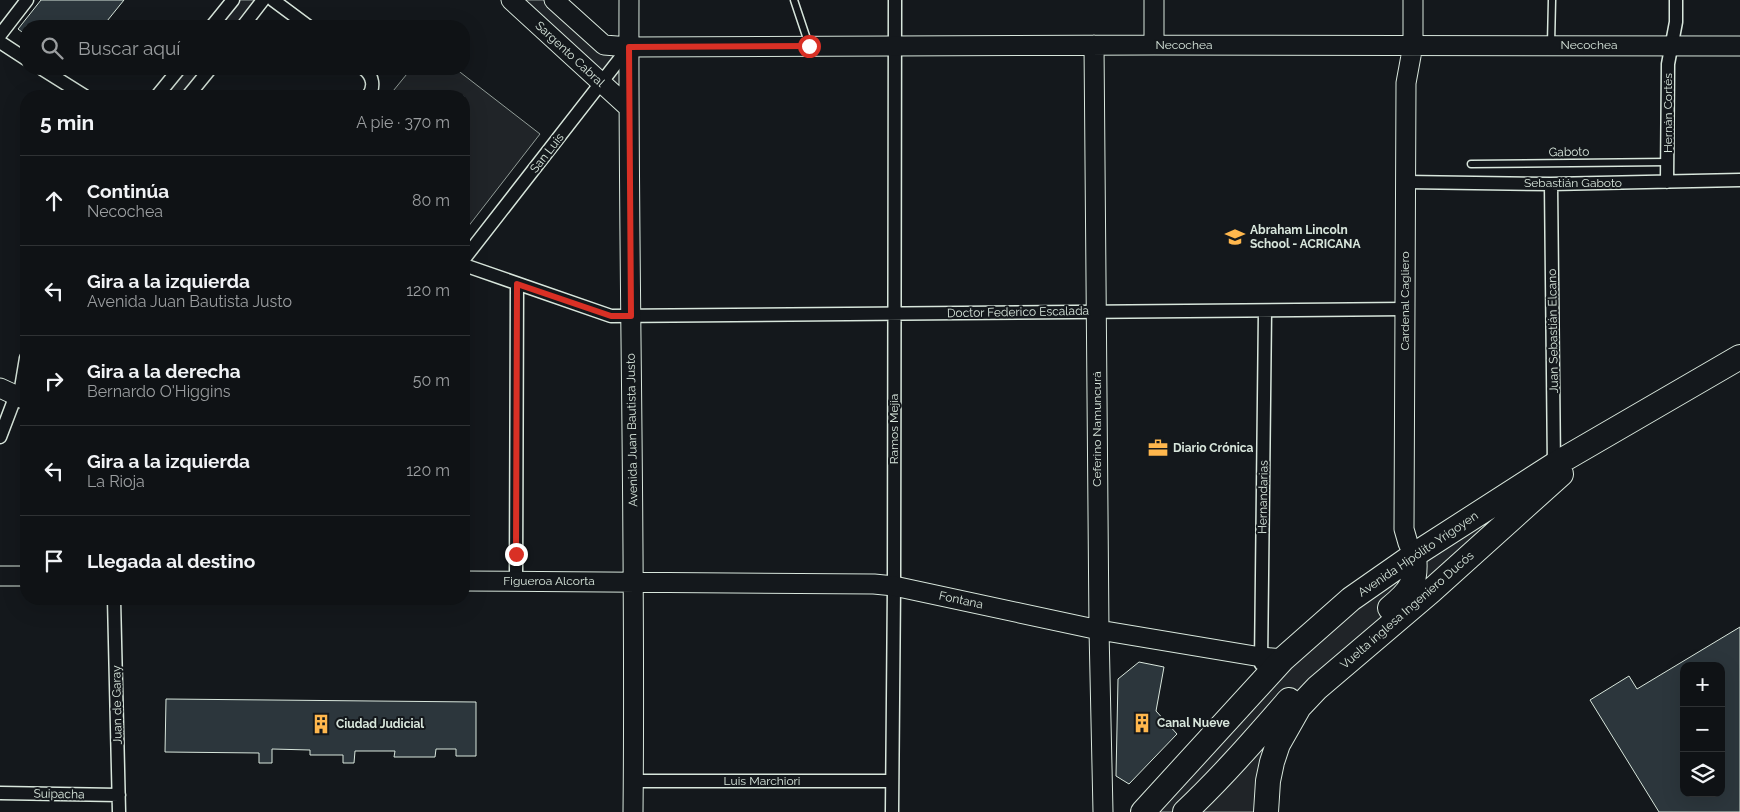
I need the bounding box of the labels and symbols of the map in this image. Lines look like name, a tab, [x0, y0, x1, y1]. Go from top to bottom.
street label: Sargento Cabral	[532, 18, 608, 90]
route start	[798, 35, 821, 58]
street label: Necochea	[1155, 38, 1213, 52]
street label: Necochea	[1560, 38, 1618, 52]
street label: Hernán Cortés	[1661, 73, 1675, 153]
street label: San Luis	[527, 130, 567, 176]
street label: Gaboto	[1549, 145, 1589, 159]
street label: Sebastián Gaboto	[1524, 176, 1622, 190]
place label: Abraham Lincoln School - ACRICANA	[1250, 223, 1362, 251]
school or university icon: Abraham Lincoln School - ACRICANA	[1224, 226, 1246, 248]
street label: Cardenal Cagliero	[1398, 251, 1412, 351]
street label: Juan Sebastián Elcano	[1545, 269, 1561, 393]
street label: Doctor Federico Escalada	[947, 304, 1089, 320]
street label: Avenida Juan Bautista Justo	[624, 353, 640, 507]
street label: Ceferino Namuncurá	[1090, 371, 1104, 487]
street label: Ramos Mejia	[887, 394, 901, 464]
office icon: Diario Crónica	[1147, 437, 1169, 459]
place label: Diario Crónica	[1173, 441, 1254, 455]
street label: Hernandarias	[1255, 460, 1271, 534]
street label: Avenida Hipólito Yrigoyen	[1355, 509, 1481, 599]
route end	[505, 543, 528, 566]
street label: Vuelta inglesa Ingeniero Ducós	[1338, 548, 1477, 672]
street label: Figueroa Alcorta	[503, 574, 595, 588]
street label: Fontana	[938, 588, 984, 612]
street label: Juan de Garay	[109, 665, 125, 745]
building icon: Canal Nueve	[1131, 712, 1153, 734]
building icon: Ciudad Judicial	[310, 713, 332, 735]
place label: Canal Nueve	[1157, 716, 1230, 730]
place label: Ciudad Judicial	[336, 717, 424, 731]
street label: Luis Marchiori	[724, 774, 800, 788]
street label: Suipacha	[33, 787, 85, 801]

